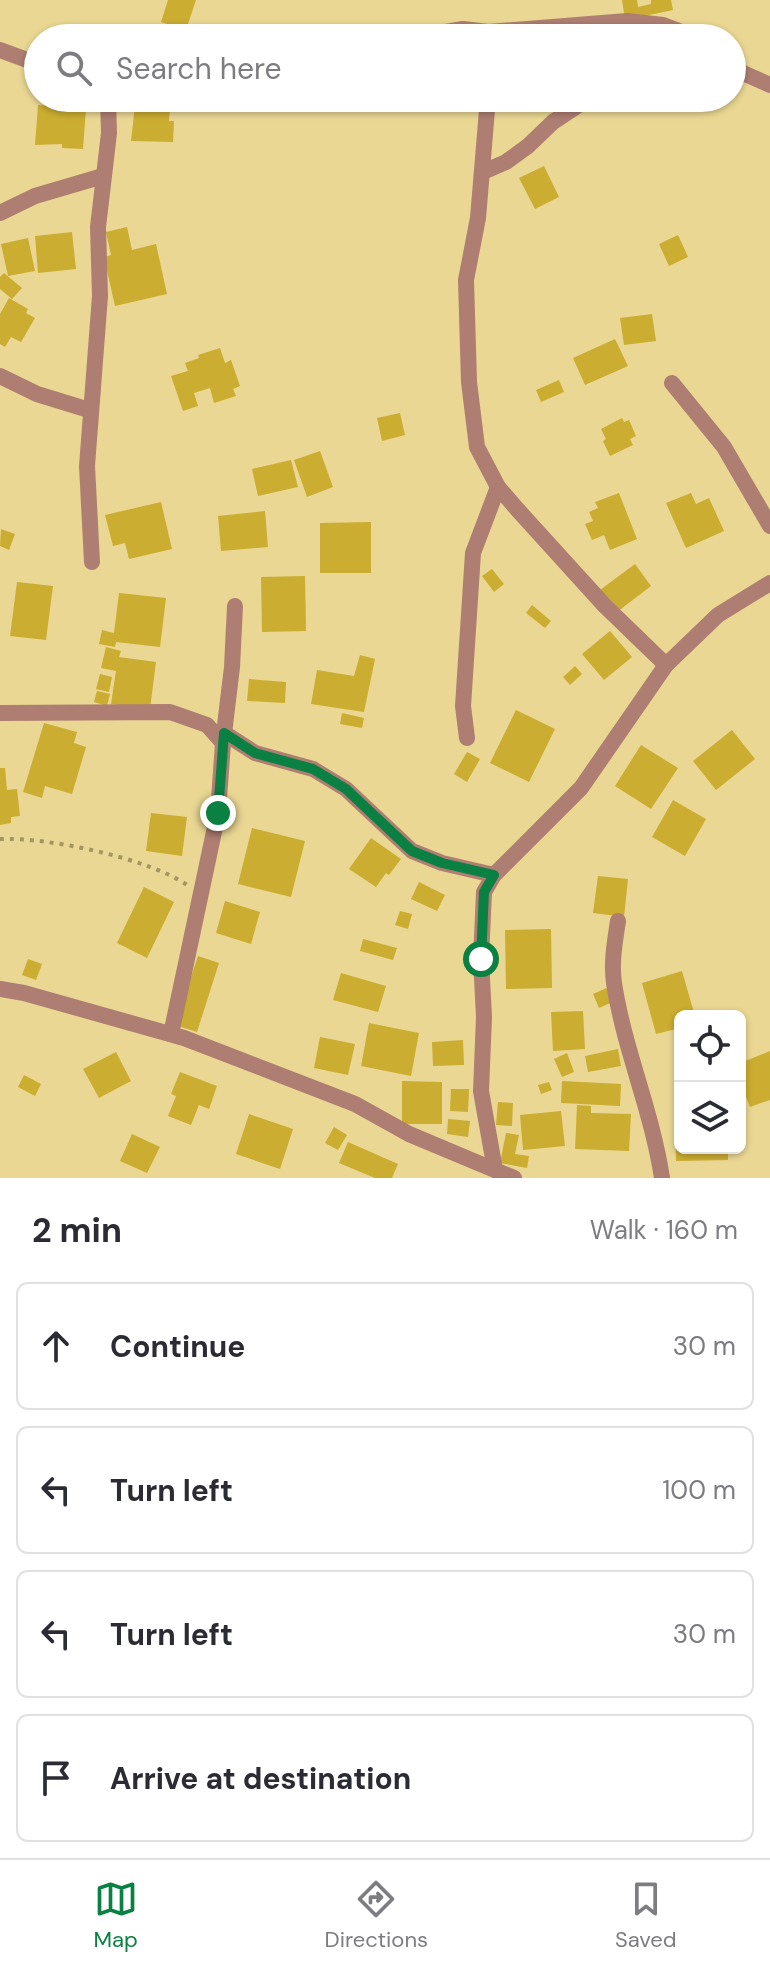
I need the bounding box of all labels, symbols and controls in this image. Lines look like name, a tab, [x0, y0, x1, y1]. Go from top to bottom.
search box	[24, 24, 746, 112]
icon: search	[52, 46, 96, 90]
text: Search here	[116, 49, 282, 88]
route end	[200, 795, 236, 831]
route start	[463, 941, 499, 977]
map controls	[674, 1010, 746, 1154]
button: locate	[674, 1010, 746, 1082]
button: layers	[674, 1082, 746, 1154]
text: 2 min	[32, 1208, 122, 1253]
text: Walk · 160 m	[590, 1213, 738, 1247]
icon: ahead	[34, 1324, 78, 1368]
text: Continue	[110, 1327, 245, 1366]
text: 30 m	[673, 1329, 736, 1363]
icon: left	[34, 1468, 78, 1512]
text: Turn left	[110, 1471, 233, 1510]
text: 100 m	[662, 1473, 736, 1507]
icon: left	[34, 1612, 78, 1656]
text: Turn left	[110, 1615, 233, 1654]
text: 30 m	[673, 1617, 736, 1651]
icon: arrive	[34, 1756, 78, 1800]
text: Arrive at destination	[110, 1759, 411, 1798]
tab: Map	[93, 1877, 138, 1954]
tab: Directions	[325, 1877, 428, 1954]
tab: Saved	[615, 1877, 677, 1954]

